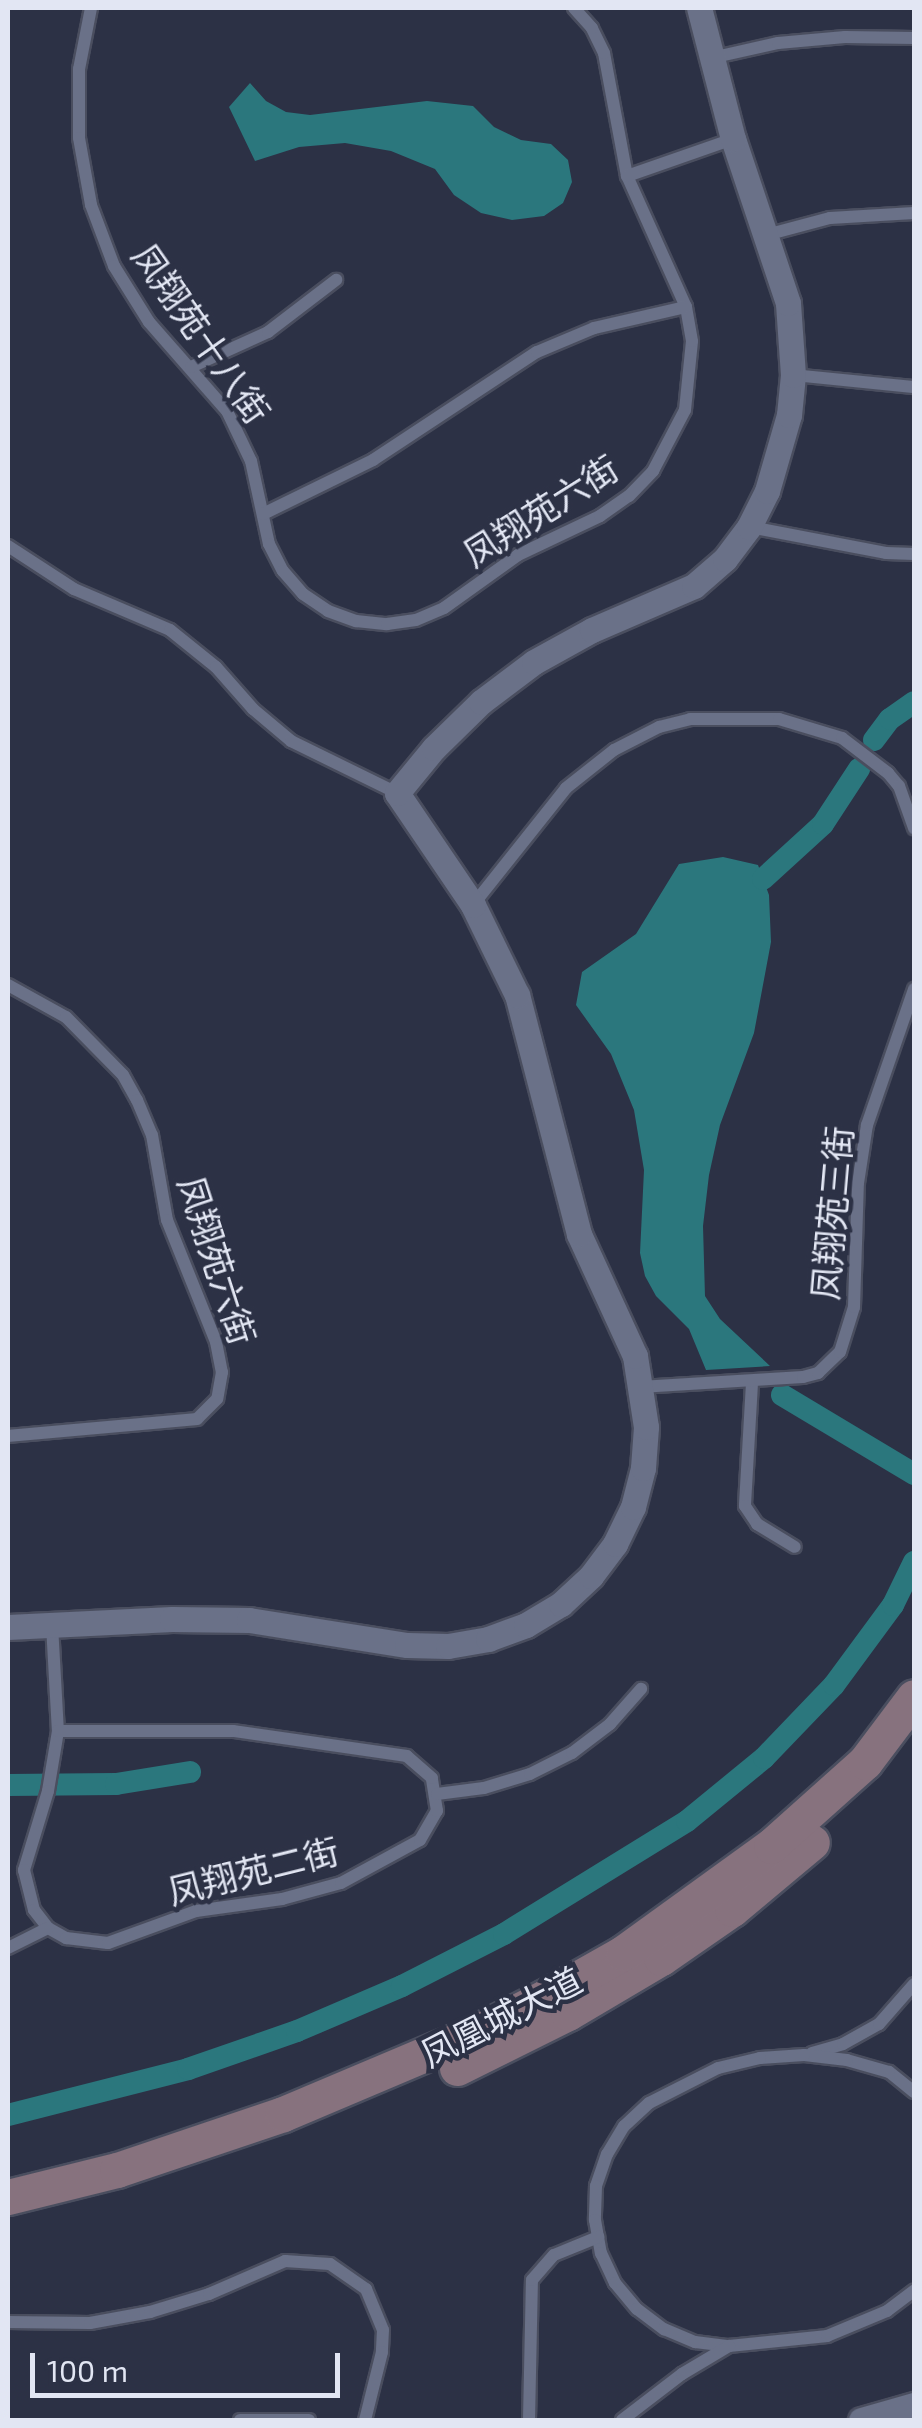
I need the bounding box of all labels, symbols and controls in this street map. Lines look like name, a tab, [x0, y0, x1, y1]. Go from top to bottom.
street label: 凤翔苑十八街	[125, 235, 279, 431]
street label: 凤翔苑六街	[455, 446, 625, 574]
street label: 凤翔苑三街	[802, 1124, 860, 1302]
street label: 凤翔苑六街	[171, 1170, 265, 1350]
street label: 凤翔苑二街	[163, 1828, 343, 1912]
street label: 凤凰城大道	[414, 1958, 588, 2074]
scale bar	[35, 2333, 345, 2395]
text: 100 m	[47, 2352, 128, 2388]

